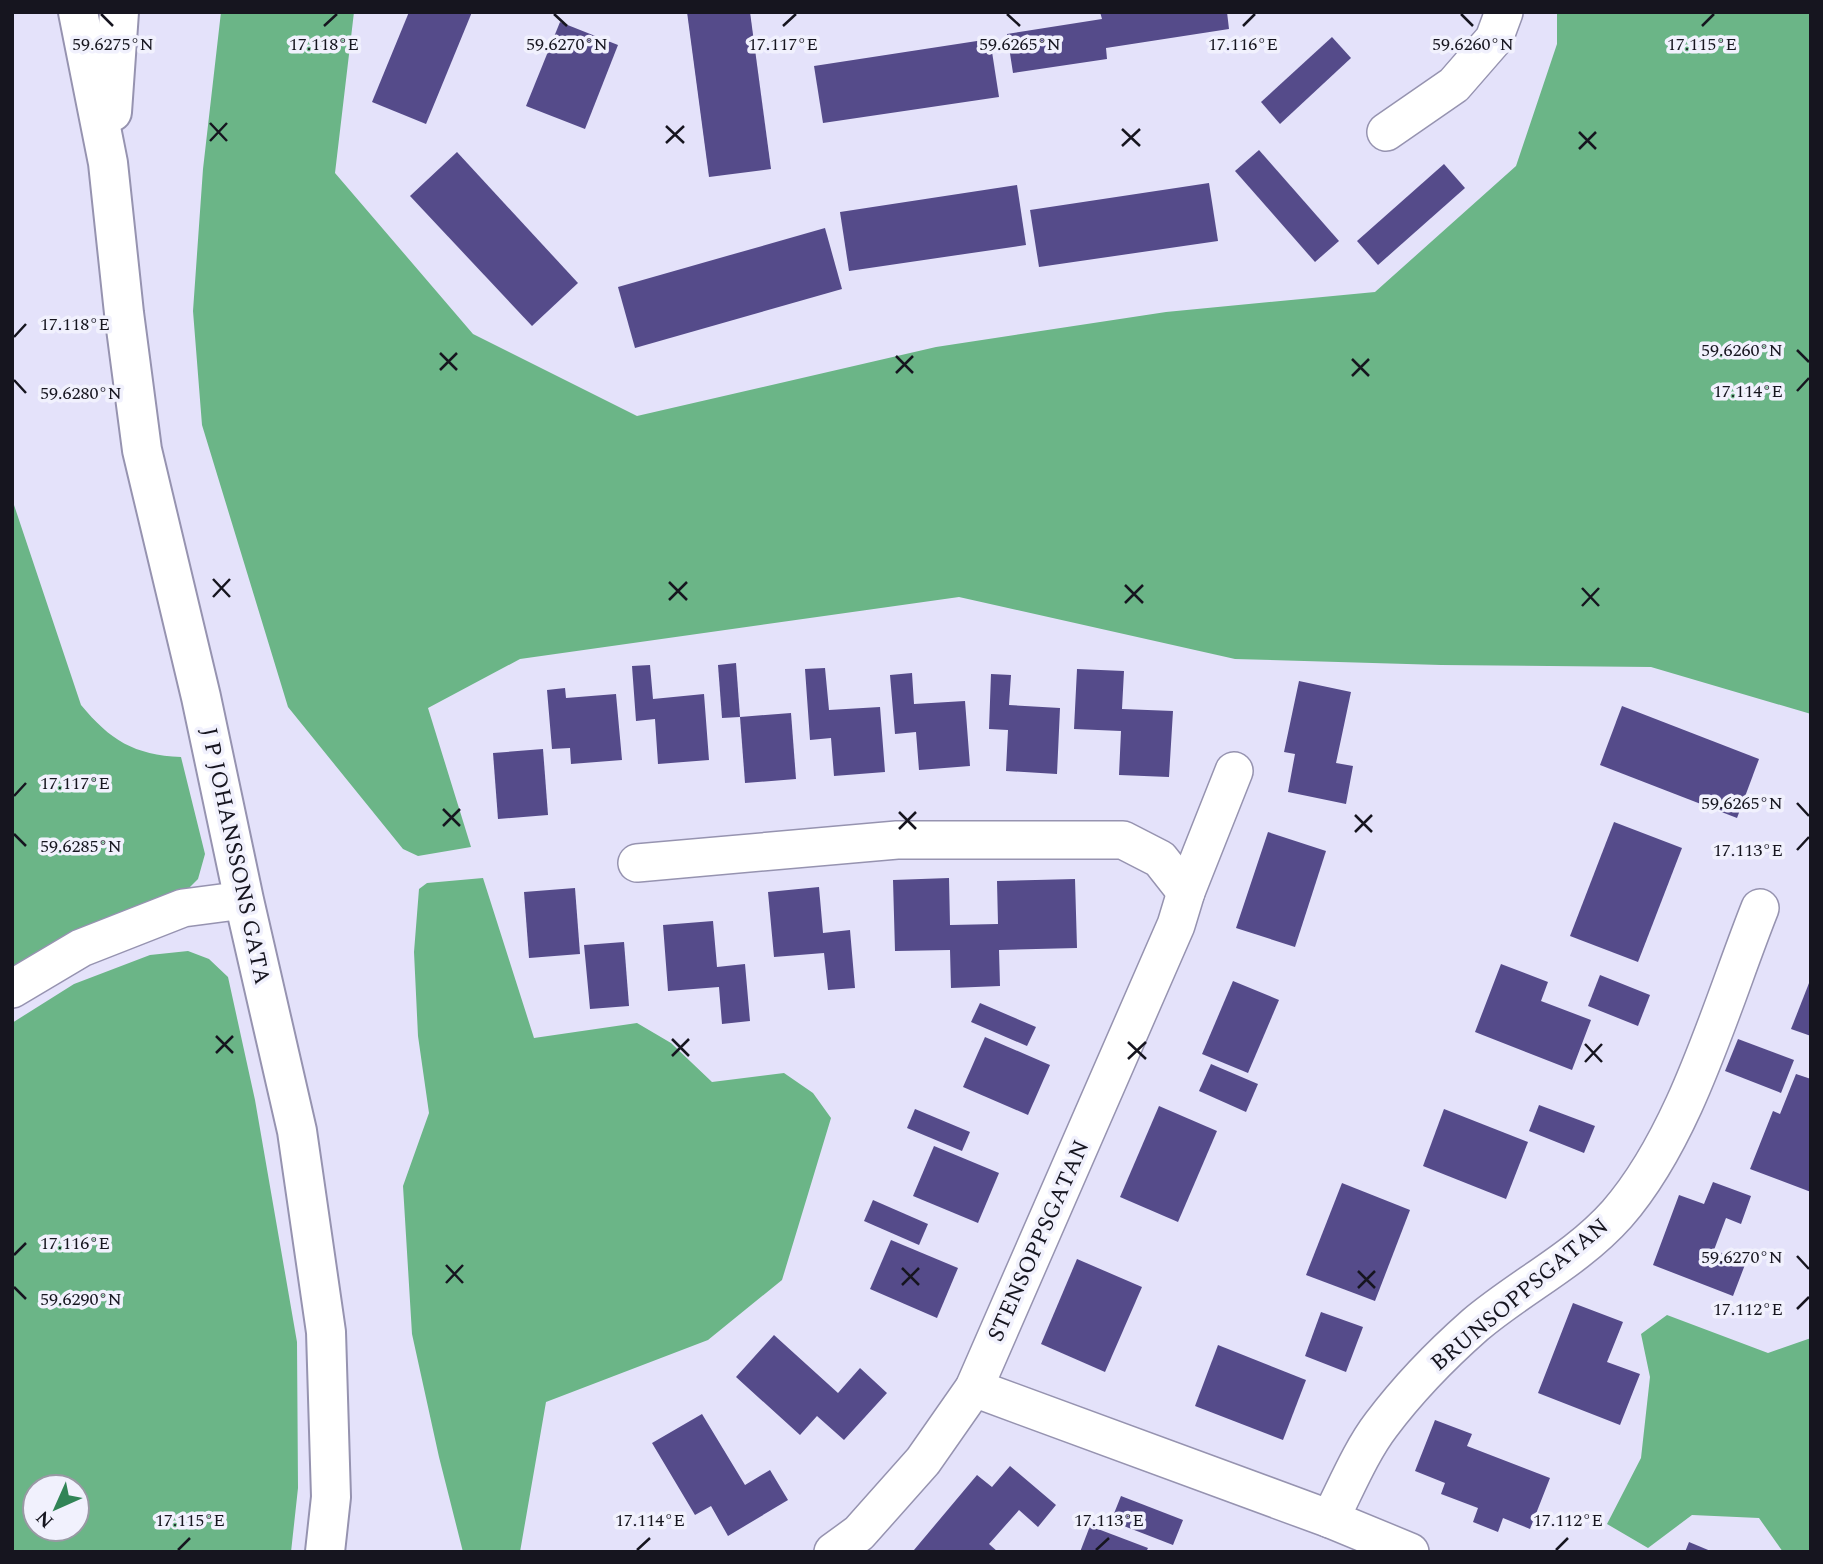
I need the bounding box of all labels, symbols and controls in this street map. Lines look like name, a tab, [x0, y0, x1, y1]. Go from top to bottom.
text: 59.6275°N	[72, 31, 154, 58]
text: 17.118°E	[289, 31, 359, 58]
text: 59.6270°N	[526, 31, 608, 58]
text: 17.117°E	[748, 31, 818, 58]
text: 59.6265°N	[979, 31, 1061, 58]
text: 17.116°E	[1208, 31, 1278, 58]
text: 59.6260°N	[1432, 31, 1514, 58]
text: 17.115°E	[1667, 31, 1737, 58]
text: 17.118°E	[40, 311, 110, 338]
text: 59.6260°N	[1701, 337, 1783, 364]
text: 17.114°E	[1713, 378, 1783, 405]
text: 59.6280°N	[40, 380, 122, 407]
street label: J P JOHANSSONS GATA	[191, 724, 279, 988]
text: 17.117°E	[40, 770, 110, 797]
text: 59.6265°N	[1701, 790, 1783, 817]
text: 59.6285°N	[40, 833, 122, 860]
text: 17.113°E	[1713, 837, 1783, 864]
street label: STENSOPPSGATAN	[979, 1134, 1099, 1348]
street label: BRUNSOPPSGATAN	[1423, 1210, 1617, 1380]
text: 17.116°E	[40, 1230, 110, 1257]
text: 59.6270°N	[1701, 1244, 1783, 1271]
text: 59.6290°N	[40, 1286, 122, 1313]
text: 17.112°E	[1713, 1296, 1783, 1323]
north arrow	[21, 1473, 91, 1543]
text: N	[29, 1503, 61, 1535]
text: 17.115°E	[155, 1507, 225, 1534]
text: 17.114°E	[615, 1507, 685, 1534]
text: 17.113°E	[1074, 1507, 1144, 1534]
text: 17.112°E	[1533, 1507, 1603, 1534]

